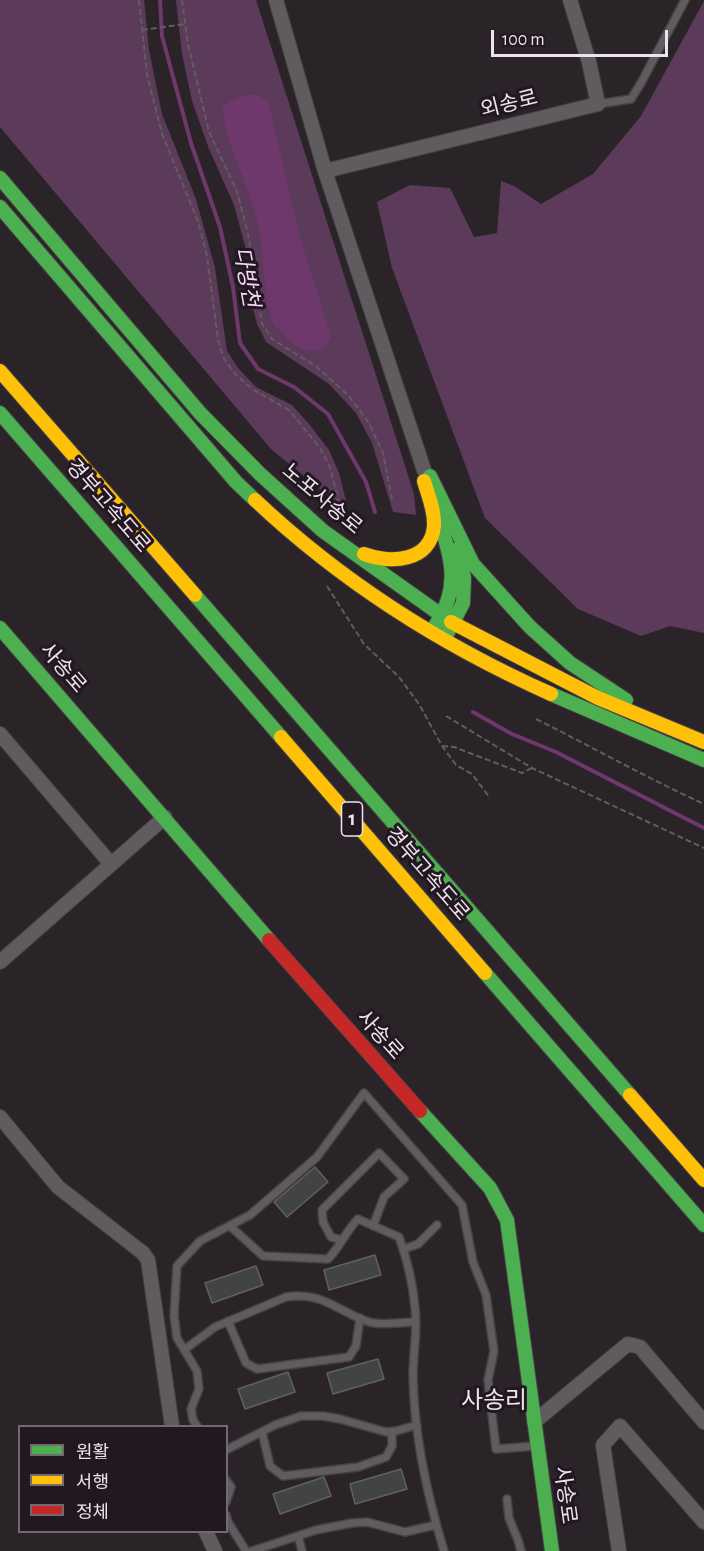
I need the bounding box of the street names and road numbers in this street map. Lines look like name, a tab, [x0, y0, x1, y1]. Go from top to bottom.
street label: 외송로	[478, 85, 540, 123]
street label: 경부고속도로	[60, 454, 156, 558]
street label: 노포사송로	[277, 458, 367, 540]
street label: 사송로	[34, 638, 92, 698]
road number: 1	[342, 802, 362, 836]
street label: 경부고속도로	[379, 822, 475, 926]
street label: 사송로	[351, 1005, 409, 1065]
street label: 사송로	[548, 1465, 582, 1525]

